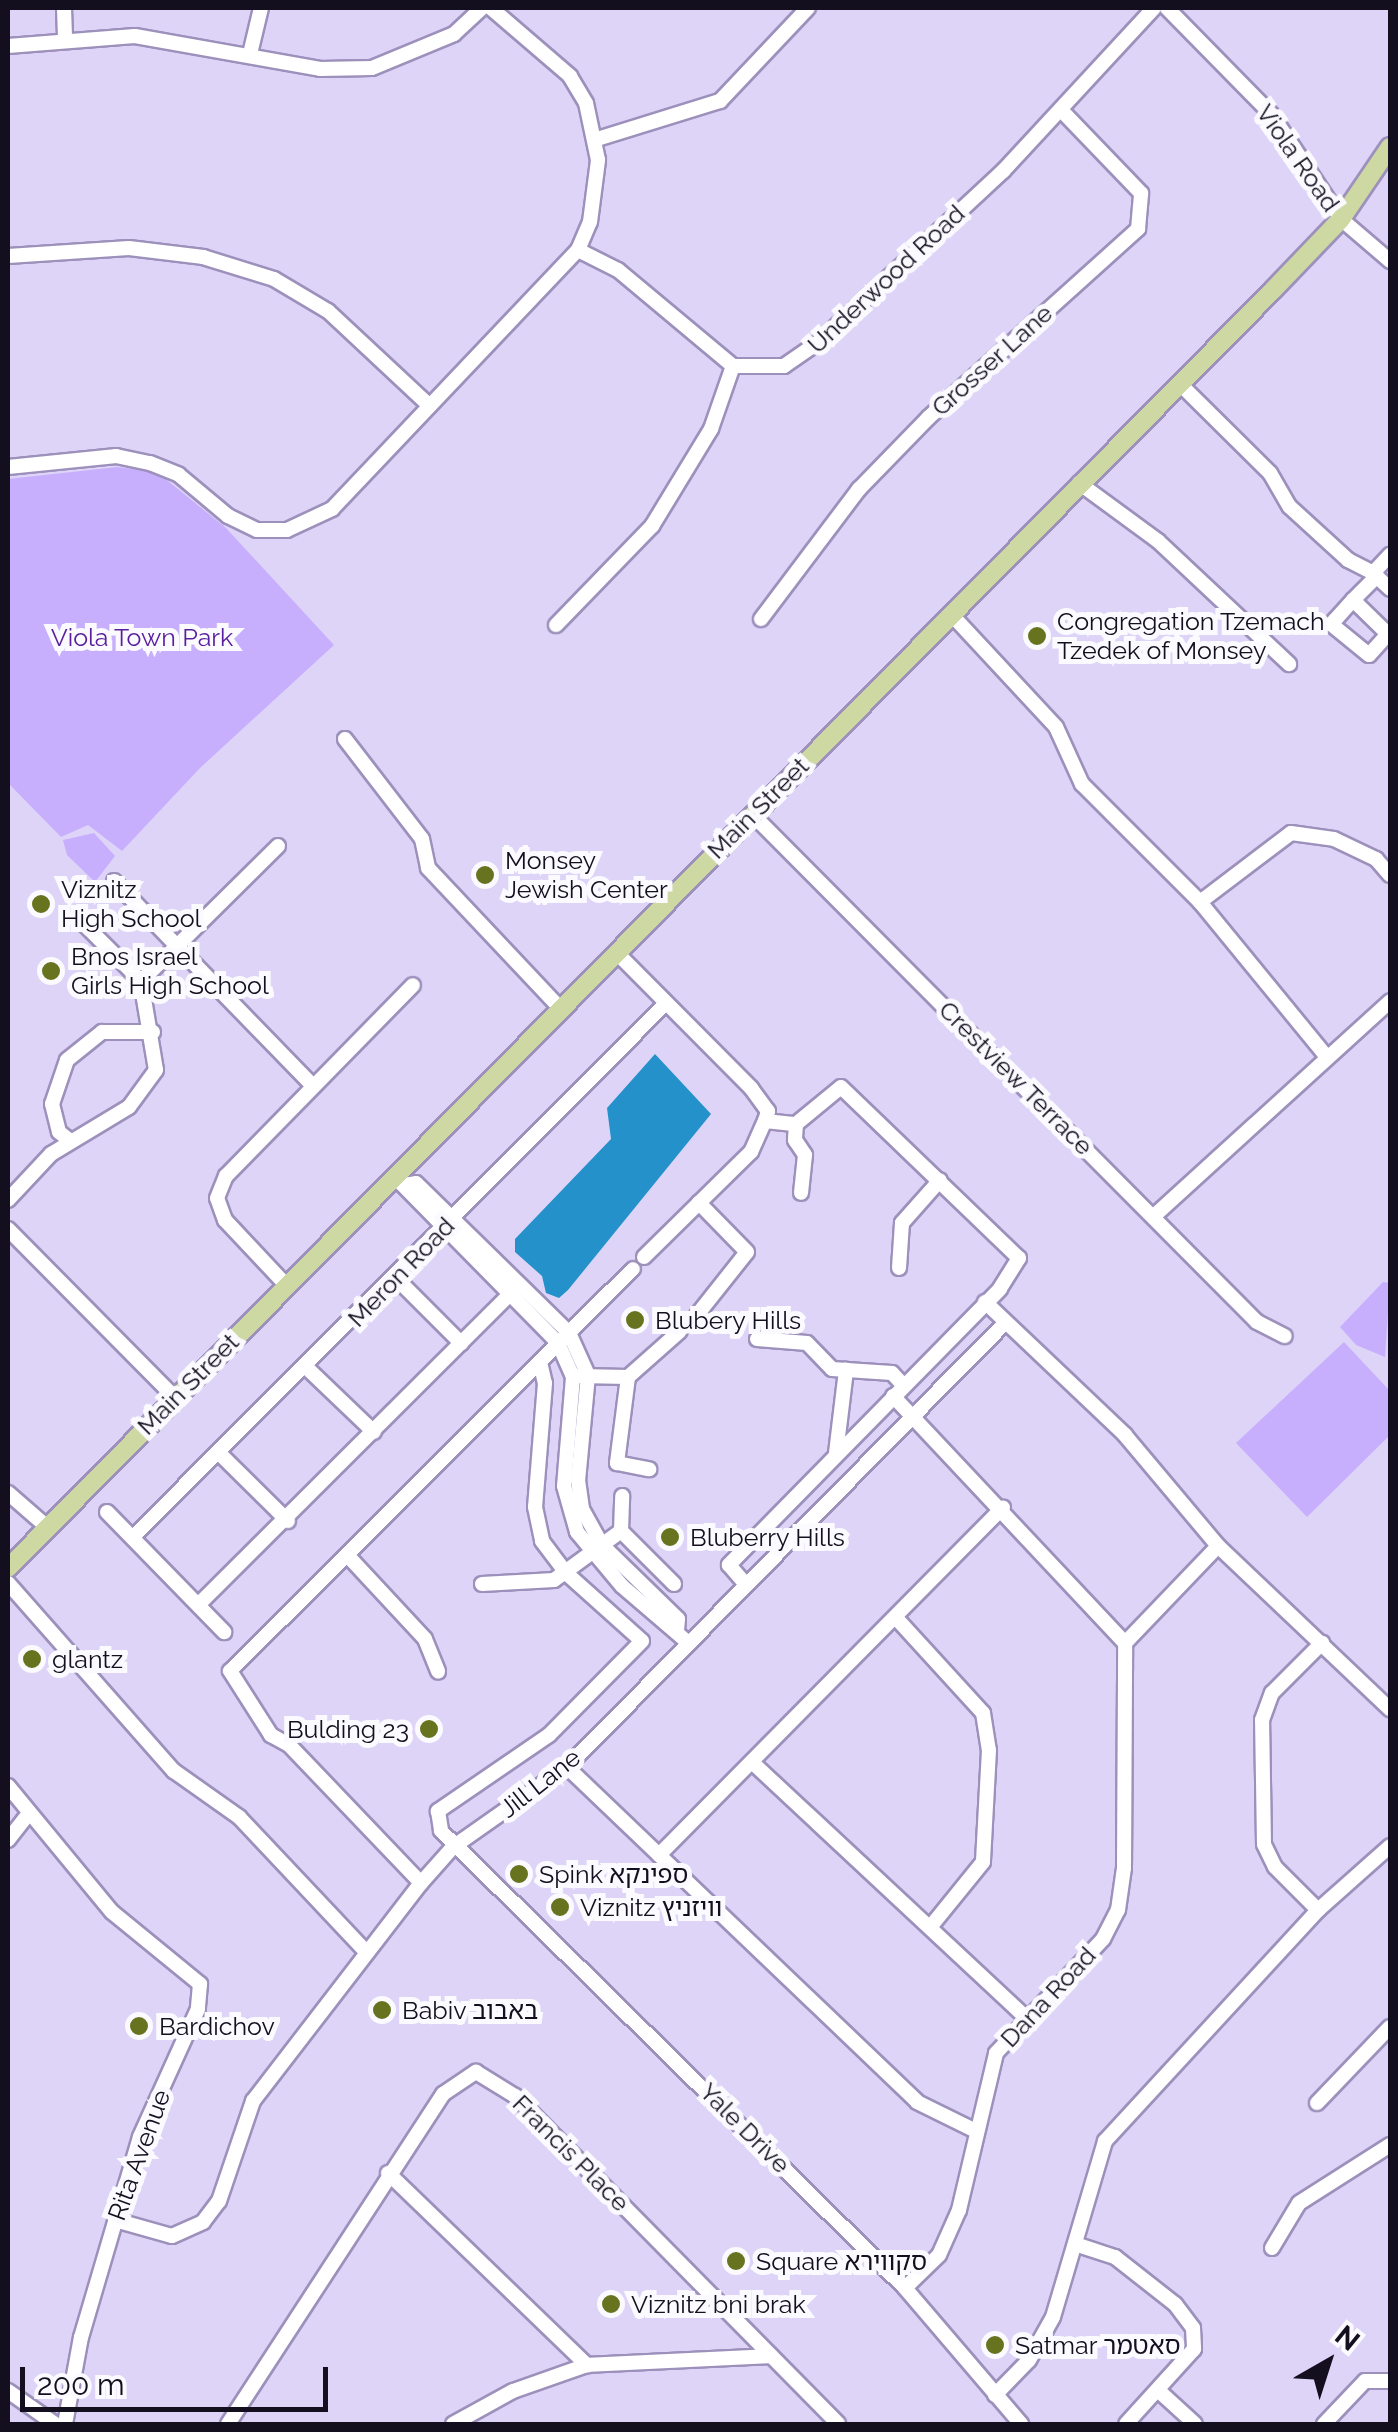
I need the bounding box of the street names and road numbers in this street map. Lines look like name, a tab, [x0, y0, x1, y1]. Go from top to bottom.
street label: Viola Road	[1250, 99, 1346, 217]
street label: Underwood Road	[801, 199, 971, 359]
street label: Grosser Lane	[925, 298, 1059, 422]
street label: Main Street	[701, 751, 815, 865]
street label: Crestview Terrace	[932, 994, 1100, 1162]
street label: Meron Road	[341, 1211, 461, 1333]
street label: Main Street	[131, 1327, 245, 1441]
street label: Jill Lane	[493, 1742, 587, 1824]
street label: Dana Road	[994, 1941, 1102, 2053]
street label: Yale Drive	[694, 2077, 796, 2179]
street label: Rita Avenue	[101, 2085, 177, 2225]
street label: Francis Place	[506, 2088, 636, 2218]

